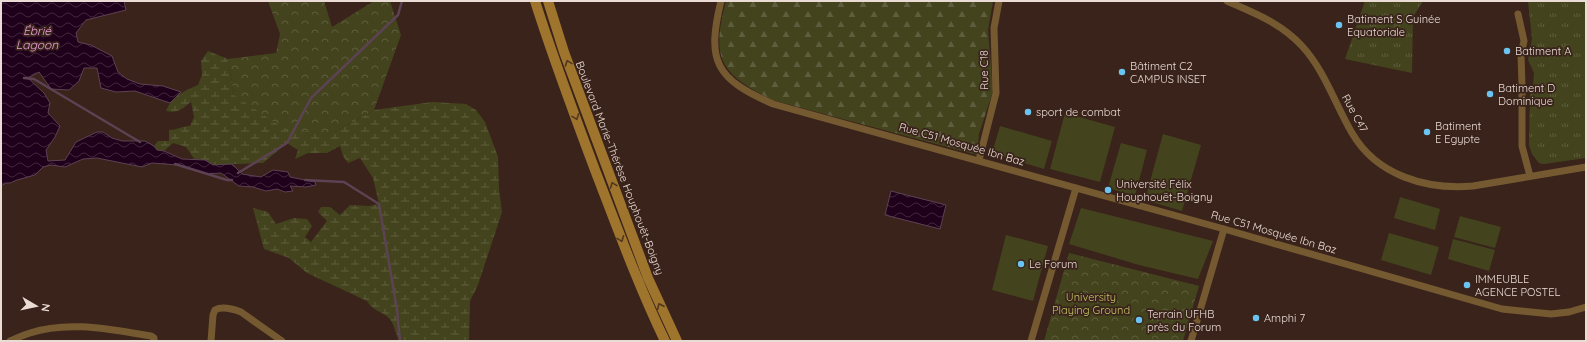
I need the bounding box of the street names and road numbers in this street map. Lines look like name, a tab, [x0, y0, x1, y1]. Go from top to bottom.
street label: Rue C18	[977, 50, 991, 90]
street label: Boulevard Marie-Thérèse Houphouët-Boigny	[573, 59, 667, 277]
street label: Rue C47	[1339, 92, 1371, 135]
street label: Rue C51 Mosquée Ibn Baz	[898, 119, 1026, 169]
street label: Rue C51 Mosquée Ibn Baz	[1210, 207, 1338, 257]

